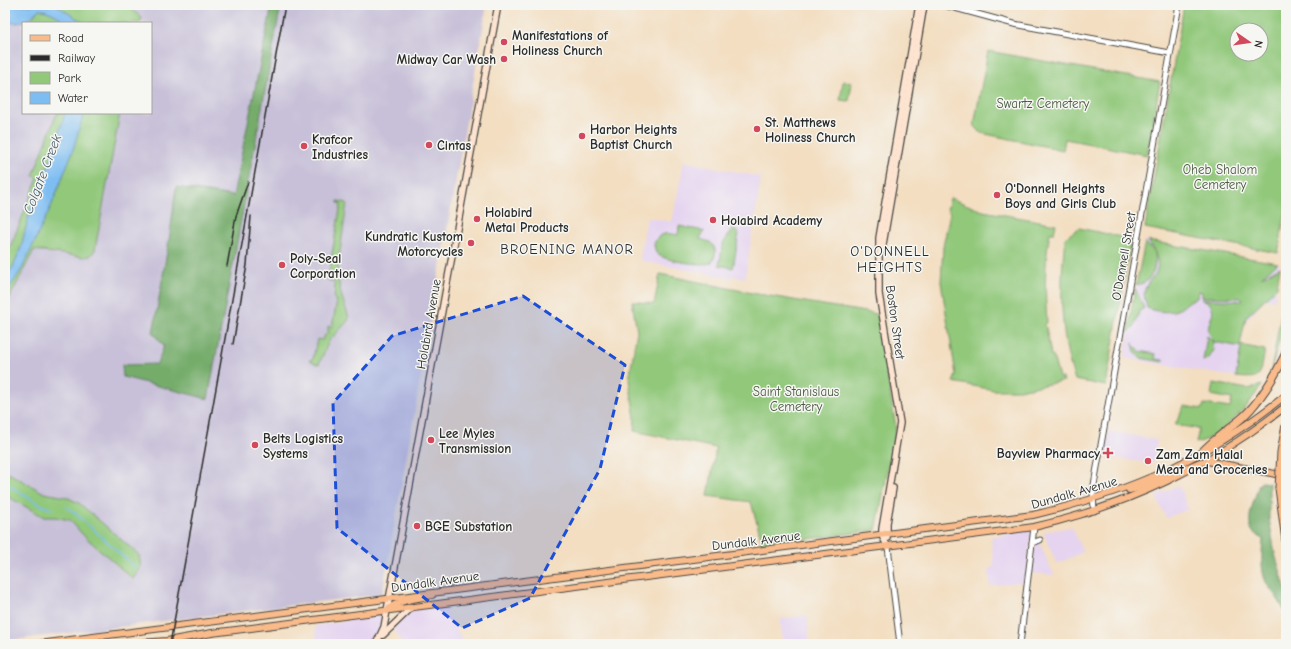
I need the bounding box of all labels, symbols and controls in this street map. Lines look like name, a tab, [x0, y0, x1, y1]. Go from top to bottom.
legend	[22, 22, 152, 114]
north arrow	[1229, 22, 1269, 62]
place label: Manifestations of Holiness Church	[512, 28, 609, 58]
text: Road	[58, 31, 84, 45]
marker: Manifestations of Holiness Church	[499, 37, 509, 47]
text: N	[1251, 39, 1265, 49]
text: Railway	[58, 51, 96, 65]
place label: Midway Car Wash	[397, 52, 496, 67]
marker: Midway Car Wash	[499, 54, 509, 64]
text: Park	[58, 71, 81, 85]
text: Water	[58, 91, 88, 105]
park label: Swartz Cemetery	[997, 96, 1090, 111]
place label: St. Matthews Holiness Church	[765, 115, 856, 145]
place label: Harbor Heights Baptist Church	[590, 122, 678, 152]
marker: St. Matthews Holiness Church	[752, 124, 762, 134]
marker: Harbor Heights Baptist Church	[577, 131, 587, 141]
water label: Colgate Creek	[19, 132, 66, 216]
place label: Krafcor Industries	[312, 132, 368, 162]
place label: Cintas	[437, 138, 472, 153]
marker: Cintas	[424, 140, 434, 150]
marker: Krafcor Industries	[299, 141, 309, 151]
park label: Oheb Shalom Cemetery	[1183, 162, 1257, 192]
place label: O'Donnell Heights Boys and Girls Club	[1005, 181, 1116, 211]
marker: O'Donnell Heights Boys and Girls Club	[992, 190, 1002, 200]
place label: Holabird Metal Products	[485, 205, 569, 235]
street label: O'Donnell Street	[1108, 209, 1139, 301]
place label: Holabird Academy	[721, 213, 822, 228]
marker: Holabird Metal Products	[472, 214, 482, 224]
marker: Holabird Academy	[708, 215, 718, 225]
place label: Kundratic Kustom Motorcycles	[365, 229, 463, 259]
marker: Kundratic Kustom Motorcycles	[466, 238, 476, 248]
district label: BROENING MANOR	[500, 241, 634, 258]
district label: O'DONNELL HEIGHTS	[850, 243, 930, 276]
place label: Poly-Seal Corporation	[290, 251, 356, 281]
marker: Poly-Seal Corporation	[277, 260, 287, 270]
street label: Holabird Avenue	[413, 277, 444, 370]
street label: Boston Street	[883, 284, 908, 361]
park label: Saint Stanislaus Cemetery	[753, 384, 839, 414]
place label: Lee Myles Transmission	[439, 426, 511, 456]
place label: Belts Logistics Systems	[263, 431, 344, 461]
marker: Lee Myles Transmission	[426, 435, 436, 445]
marker: Belts Logistics Systems	[250, 440, 260, 450]
place label: Bayview Pharmacy	[997, 446, 1100, 461]
place label: Zam Zam Halal Meat and Groceries	[1156, 447, 1268, 477]
marker: Bayview Pharmacy	[1103, 448, 1113, 458]
marker: Zam Zam Halal Meat and Groceries	[1143, 456, 1153, 466]
street label: Dundalk Avenue	[1029, 473, 1119, 512]
place label: BGE Substation	[425, 519, 512, 534]
marker: BGE Substation	[412, 521, 422, 531]
street label: Dundalk Avenue	[711, 528, 801, 553]
street label: Dundalk Avenue	[390, 568, 480, 595]

